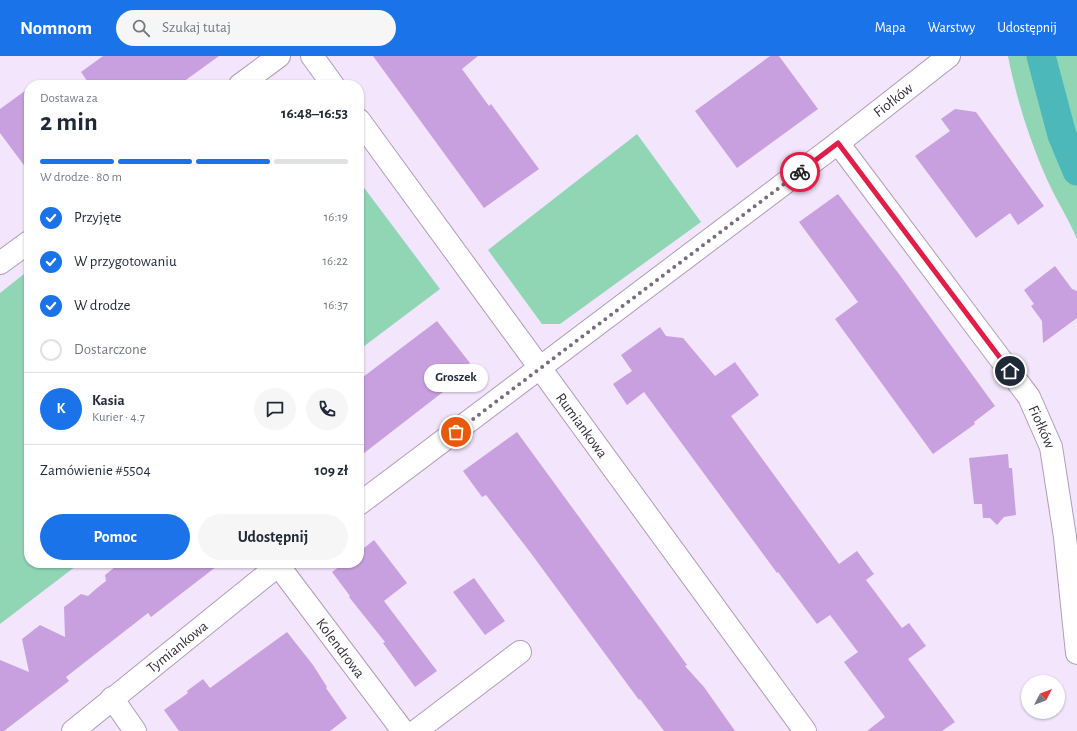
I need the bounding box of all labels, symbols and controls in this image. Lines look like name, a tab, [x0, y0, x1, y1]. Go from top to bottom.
search box	[116, 10, 396, 46]
icon: search	[130, 17, 152, 39]
text: Nomnom	[20, 19, 92, 38]
text: Szukaj tutaj	[162, 20, 231, 35]
text: Mapa	[875, 21, 906, 35]
text: Warstwy	[928, 21, 975, 35]
text: Udostępnij	[997, 21, 1057, 35]
street label: Fiołków	[871, 80, 916, 120]
text: Dostawa za	[40, 92, 98, 105]
text: 16:48–16:53	[281, 106, 348, 121]
text: 2 min	[40, 109, 98, 135]
courier	[780, 152, 820, 192]
icon: bike	[789, 161, 811, 183]
text: W drodze · 80 m	[40, 171, 122, 184]
icon: check	[40, 207, 62, 229]
text: Przyjęte	[74, 210, 121, 225]
text: 16:19	[324, 211, 348, 224]
icon: check	[40, 251, 62, 273]
text: W przygotowaniu	[74, 254, 177, 269]
text: 16:22	[323, 255, 348, 268]
icon: check	[40, 295, 62, 317]
text: W drodze	[74, 298, 131, 313]
text: 16:37	[324, 299, 348, 312]
text: Dostarczone	[74, 342, 147, 357]
pin	[993, 354, 1027, 388]
icon: home	[999, 360, 1021, 382]
callout: Groszek	[424, 364, 488, 392]
text: Groszek	[435, 371, 477, 384]
button: chat	[254, 388, 296, 430]
button: phone	[306, 388, 348, 430]
street label: Rumiankowa	[553, 390, 610, 461]
text: Kasia	[92, 393, 125, 408]
text: K	[57, 401, 65, 416]
street label: Fiołków	[1026, 403, 1058, 450]
text: Kurier · 4.7	[92, 411, 145, 424]
pin	[439, 415, 473, 449]
icon: bag	[445, 421, 467, 443]
text: Zamówienie #5504	[40, 463, 151, 478]
text: 109 zł	[315, 463, 348, 478]
button: Pomoc	[40, 514, 190, 560]
button: Udostępnij	[198, 514, 348, 560]
street label: Kolendrowa	[313, 616, 368, 681]
street label: Tymiankowa	[144, 618, 211, 676]
north arrow	[1021, 675, 1065, 719]
map controls	[1021, 675, 1065, 719]

